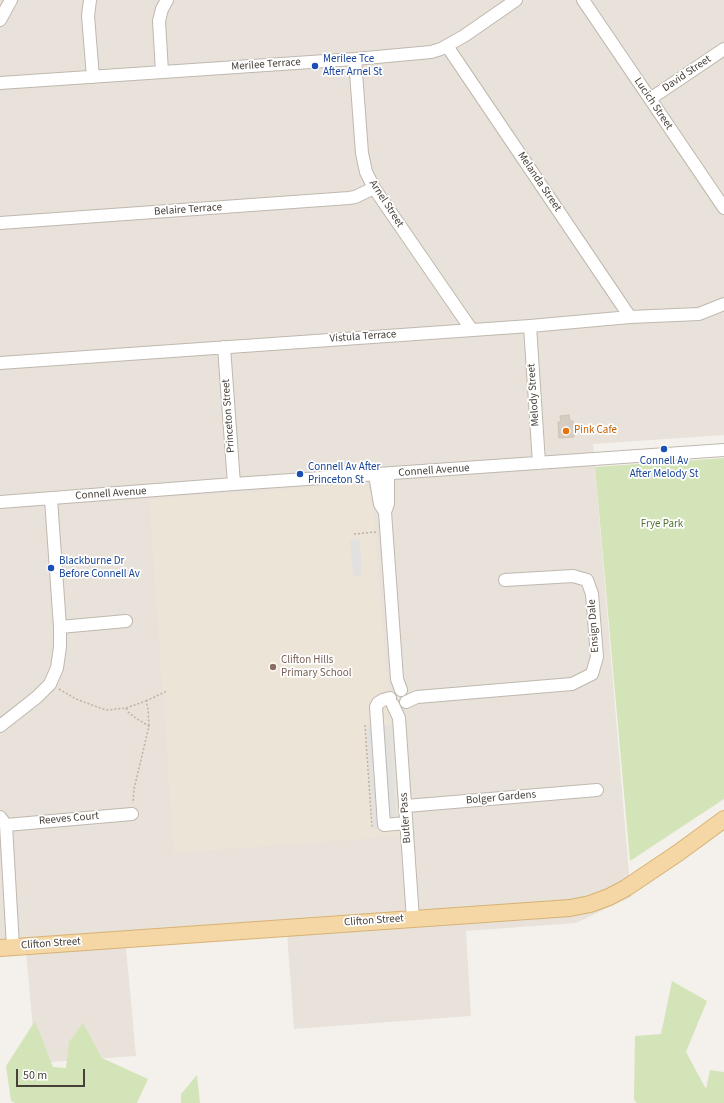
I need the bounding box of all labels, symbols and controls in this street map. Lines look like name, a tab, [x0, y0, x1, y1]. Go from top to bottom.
place label: Merilee Tce After Arnel St	[323, 53, 382, 79]
street label: David Street	[660, 53, 714, 95]
street label: Merilee Terrace	[231, 56, 301, 74]
marker: Merilee Tce After Arnel St	[310, 61, 320, 71]
street label: Lucich Street	[631, 76, 675, 132]
street label: Melanda Street	[514, 150, 564, 214]
street label: Arnel Street	[366, 178, 406, 230]
street label: Belaire Terrace	[154, 201, 222, 219]
street label: Vistula Terrace	[329, 328, 397, 346]
street label: Melody Street	[525, 363, 543, 427]
street label: Princeton Street	[220, 379, 238, 453]
place label: Pink Cafe	[574, 424, 617, 438]
marker: Pink Cafe	[561, 426, 571, 436]
marker: Connell Av After Melody St	[659, 444, 669, 454]
place label: Connell Av After Melody St	[630, 455, 698, 481]
place label: Connell Av After Princeton St	[308, 461, 380, 487]
street label: Connell Avenue	[398, 462, 470, 480]
marker: Connell Av After Princeton St	[295, 469, 305, 479]
street label: Connell Avenue	[75, 485, 147, 503]
park label: Frye Park	[641, 518, 683, 532]
place label: Blackburne Dr Before Connell Av	[59, 555, 140, 581]
marker: Blackburne Dr Before Connell Av	[46, 563, 56, 573]
street label: Ensign Dale	[586, 599, 602, 653]
place label: Clifton Hills Primary School	[281, 654, 351, 680]
marker: Clifton Hills Primary School	[268, 662, 278, 672]
street label: Bolger Gardens	[465, 788, 537, 808]
street label: Butler Pass	[398, 792, 414, 844]
street label: Reeves Court	[38, 810, 100, 828]
street label: Clifton Street	[344, 912, 404, 930]
street label: Clifton Street	[21, 935, 81, 953]
scale bar	[18, 1061, 87, 1087]
text: 50 m	[23, 1067, 47, 1084]

